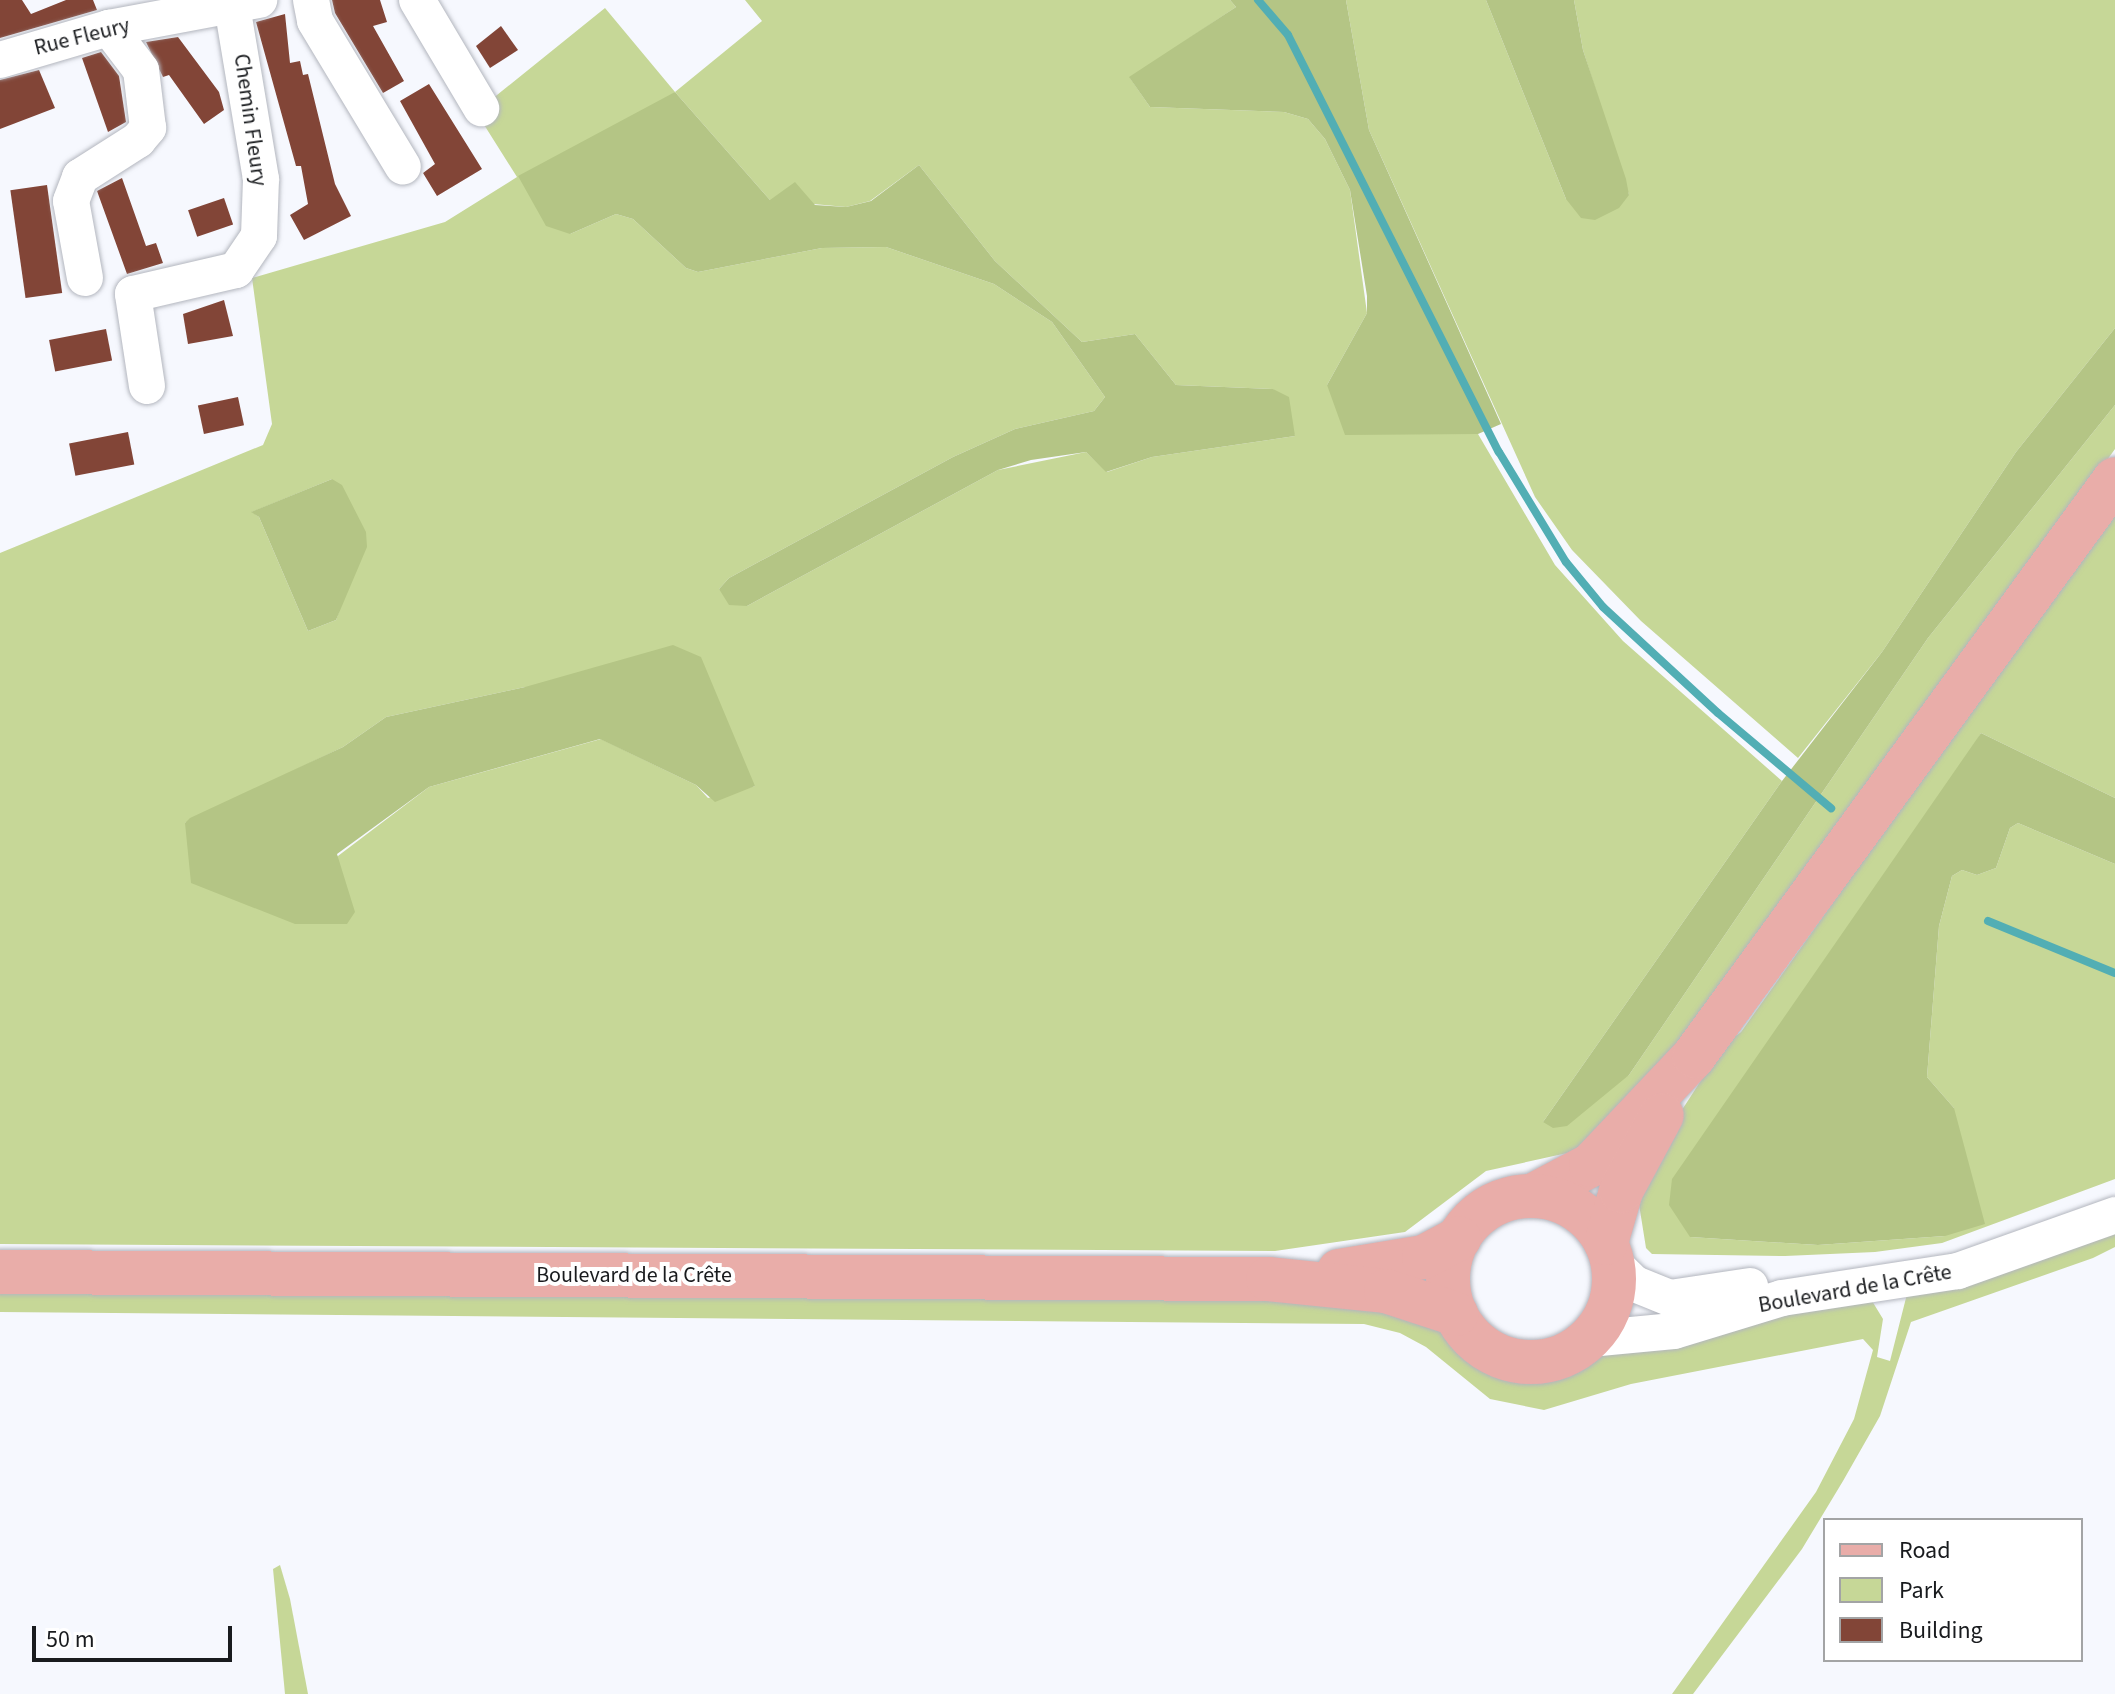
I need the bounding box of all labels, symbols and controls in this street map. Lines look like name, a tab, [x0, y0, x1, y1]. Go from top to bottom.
street label: Rue Fleury	[31, 12, 133, 62]
street label: Chemin Fleury	[228, 52, 272, 188]
street label: Boulevard de la Crête	[1756, 1259, 1954, 1319]
street label: Boulevard de la Crête	[536, 1263, 732, 1289]
legend	[1823, 1518, 2083, 1662]
text: Road	[1899, 1533, 1951, 1568]
text: Park	[1899, 1573, 1944, 1608]
scale bar	[36, 1610, 236, 1660]
text: Building	[1899, 1613, 1983, 1648]
text: 50 m	[46, 1622, 95, 1657]

